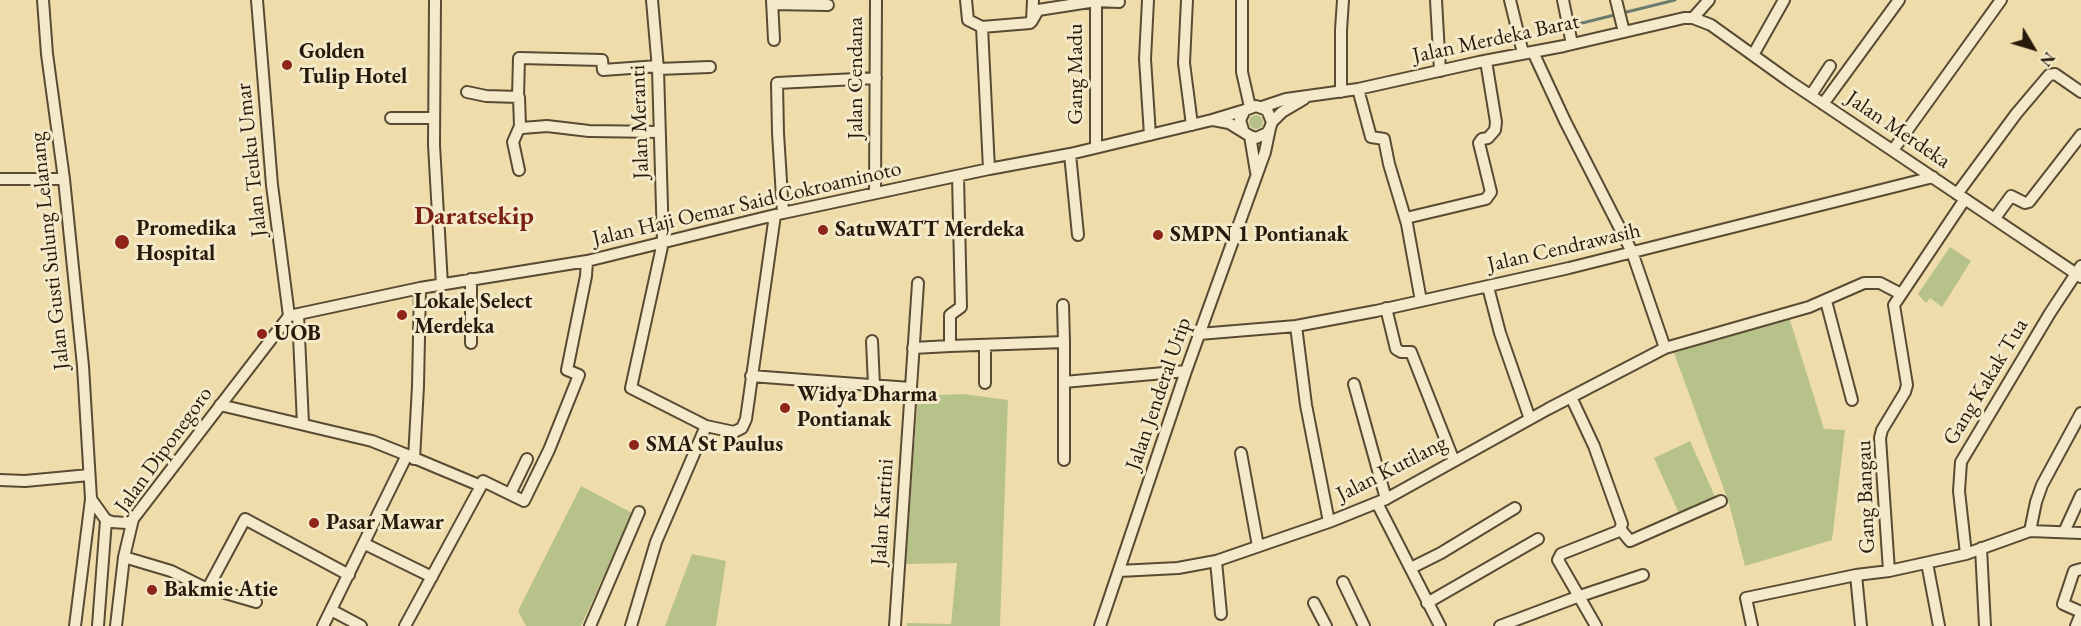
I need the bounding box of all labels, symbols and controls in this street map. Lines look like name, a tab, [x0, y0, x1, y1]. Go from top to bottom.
street label: Jalan Merdeka Barat	[1410, 8, 1582, 70]
street label: Jalan Cendana	[843, 17, 869, 139]
north arrow	[2003, 18, 2063, 78]
street label: Gang Madu	[1063, 23, 1089, 125]
place label: Golden Tulip Hotel	[299, 39, 407, 90]
text: N	[2035, 48, 2060, 71]
marker: Golden Tulip Hotel	[280, 58, 294, 72]
street label: Jalan Meranti	[625, 64, 655, 180]
street label: Jalan Teuku Umar	[231, 82, 273, 238]
street label: Jalan Merdeka	[1841, 85, 1955, 175]
street label: Jalan Gusti Sulung Lelanang	[24, 131, 76, 371]
street label: Jalan Haji Oemar Said Cokroaminoto	[590, 156, 904, 252]
district label: Daratsekip	[414, 201, 534, 233]
place label: Promedika Hospital	[136, 216, 236, 268]
place label: SatuWATT Merdeka	[835, 217, 1024, 243]
street label: Jalan Cendrawasih	[1485, 218, 1643, 278]
place label: SMPN 1 Pontianak	[1170, 222, 1349, 248]
marker: SatuWATT Merdeka	[816, 223, 830, 237]
marker: SMPN 1 Pontianak	[1151, 228, 1165, 242]
marker: Promedika Hospital	[113, 233, 131, 251]
place label: Lokale Select Merdeka	[414, 289, 533, 340]
marker: Lokale Select Merdeka	[395, 308, 409, 322]
street label: Jalan Jenderal Urip	[1120, 314, 1198, 474]
street label: Gang Kakak Tua	[1938, 314, 2034, 450]
place label: UOB	[274, 321, 321, 347]
marker: UOB	[255, 327, 269, 341]
street label: Jalan Diponegoro	[109, 382, 219, 518]
place label: Widya Dharma Pontianak	[797, 382, 937, 434]
marker: Widya Dharma Pontianak	[778, 401, 792, 415]
street label: Jalan Kutilang	[1332, 430, 1452, 508]
place label: SMA St Paulus	[646, 432, 783, 458]
marker: SMA St Paulus	[627, 438, 641, 452]
street label: Gang Bangau	[1851, 440, 1881, 554]
street label: Jalan Kartini	[866, 458, 900, 566]
place label: Pasar Mawar	[326, 510, 444, 536]
marker: Pasar Mawar	[307, 516, 321, 530]
place label: Bakmie Atie	[164, 577, 278, 603]
marker: Bakmie Atie	[145, 583, 159, 597]

